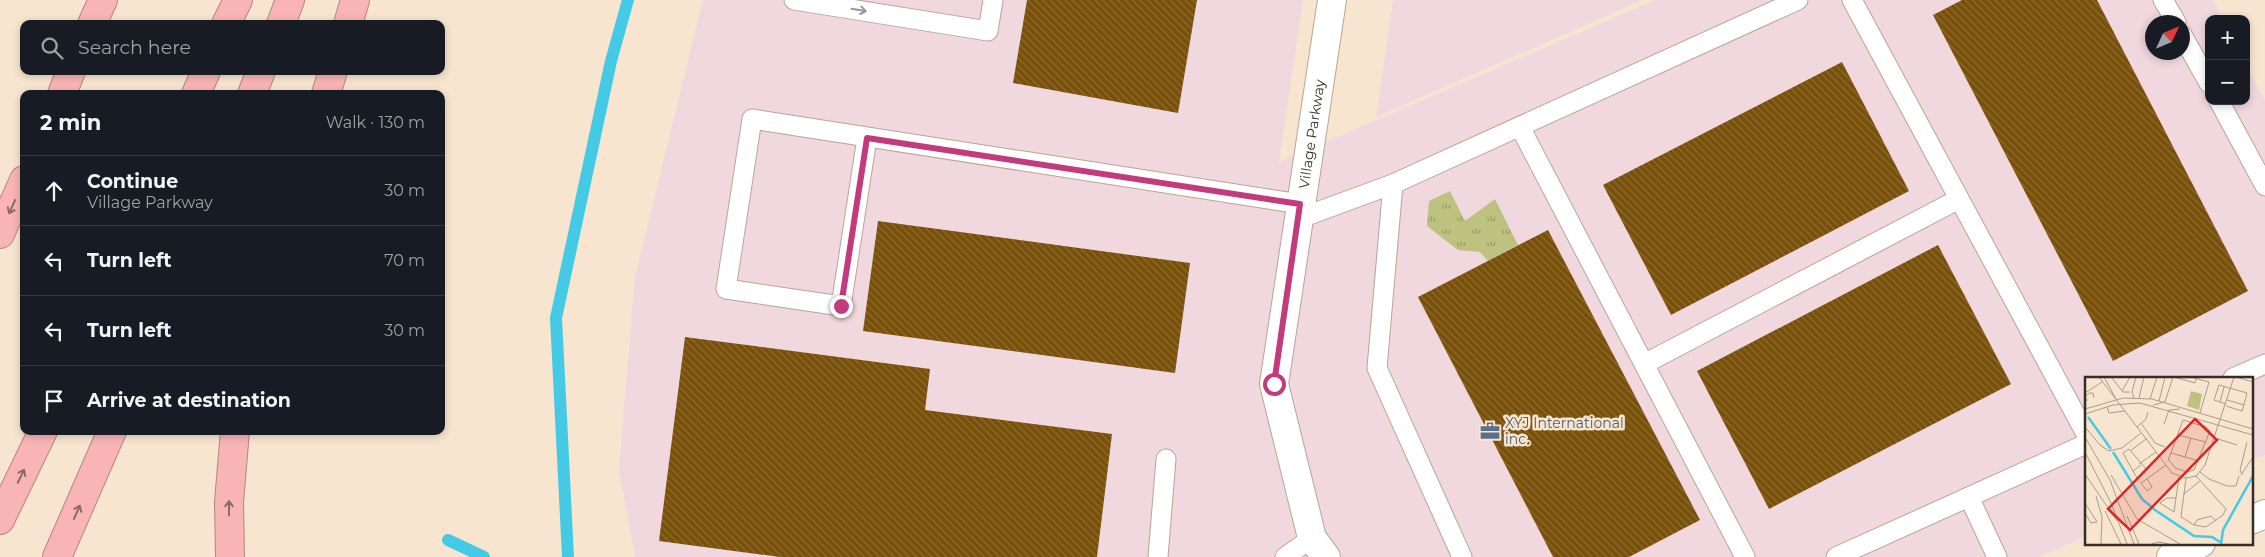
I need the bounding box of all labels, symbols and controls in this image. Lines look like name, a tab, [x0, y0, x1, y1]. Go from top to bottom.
one-way arrow	[851, 6, 867, 16]
north arrow	[2145, 15, 2190, 60]
map controls	[2205, 15, 2250, 105]
button: +	[2205, 15, 2250, 60]
search box	[20, 20, 445, 75]
icon: search	[38, 34, 66, 62]
text: Search here	[78, 36, 191, 59]
button: −	[2205, 60, 2250, 105]
street label: Village Parkway	[1295, 78, 1329, 190]
text: 2 min	[40, 110, 101, 135]
text: Walk · 130 m	[326, 113, 425, 132]
text: Continue	[87, 170, 178, 193]
icon: ahead	[40, 177, 68, 205]
text: 30 m	[384, 181, 425, 200]
text: Village Parkway	[87, 193, 213, 212]
one-way arrow	[6, 199, 16, 214]
icon: left	[40, 247, 68, 275]
text: Turn left	[87, 249, 172, 272]
text: 70 m	[384, 251, 425, 270]
route end	[830, 295, 853, 318]
icon: left	[40, 317, 68, 345]
text: Turn left	[87, 319, 172, 342]
text: 30 m	[384, 321, 425, 340]
route start	[1263, 373, 1286, 396]
inset map	[2085, 377, 2252, 544]
icon: arrive	[40, 387, 68, 415]
text: Arrive at destination	[87, 389, 291, 412]
place label: XYJ International inc.	[1505, 414, 1624, 448]
office icon: XYJ International inc.	[1479, 420, 1501, 442]
one-way arrow	[17, 469, 27, 484]
one-way arrow	[224, 501, 234, 517]
one-way arrow	[72, 505, 82, 520]

